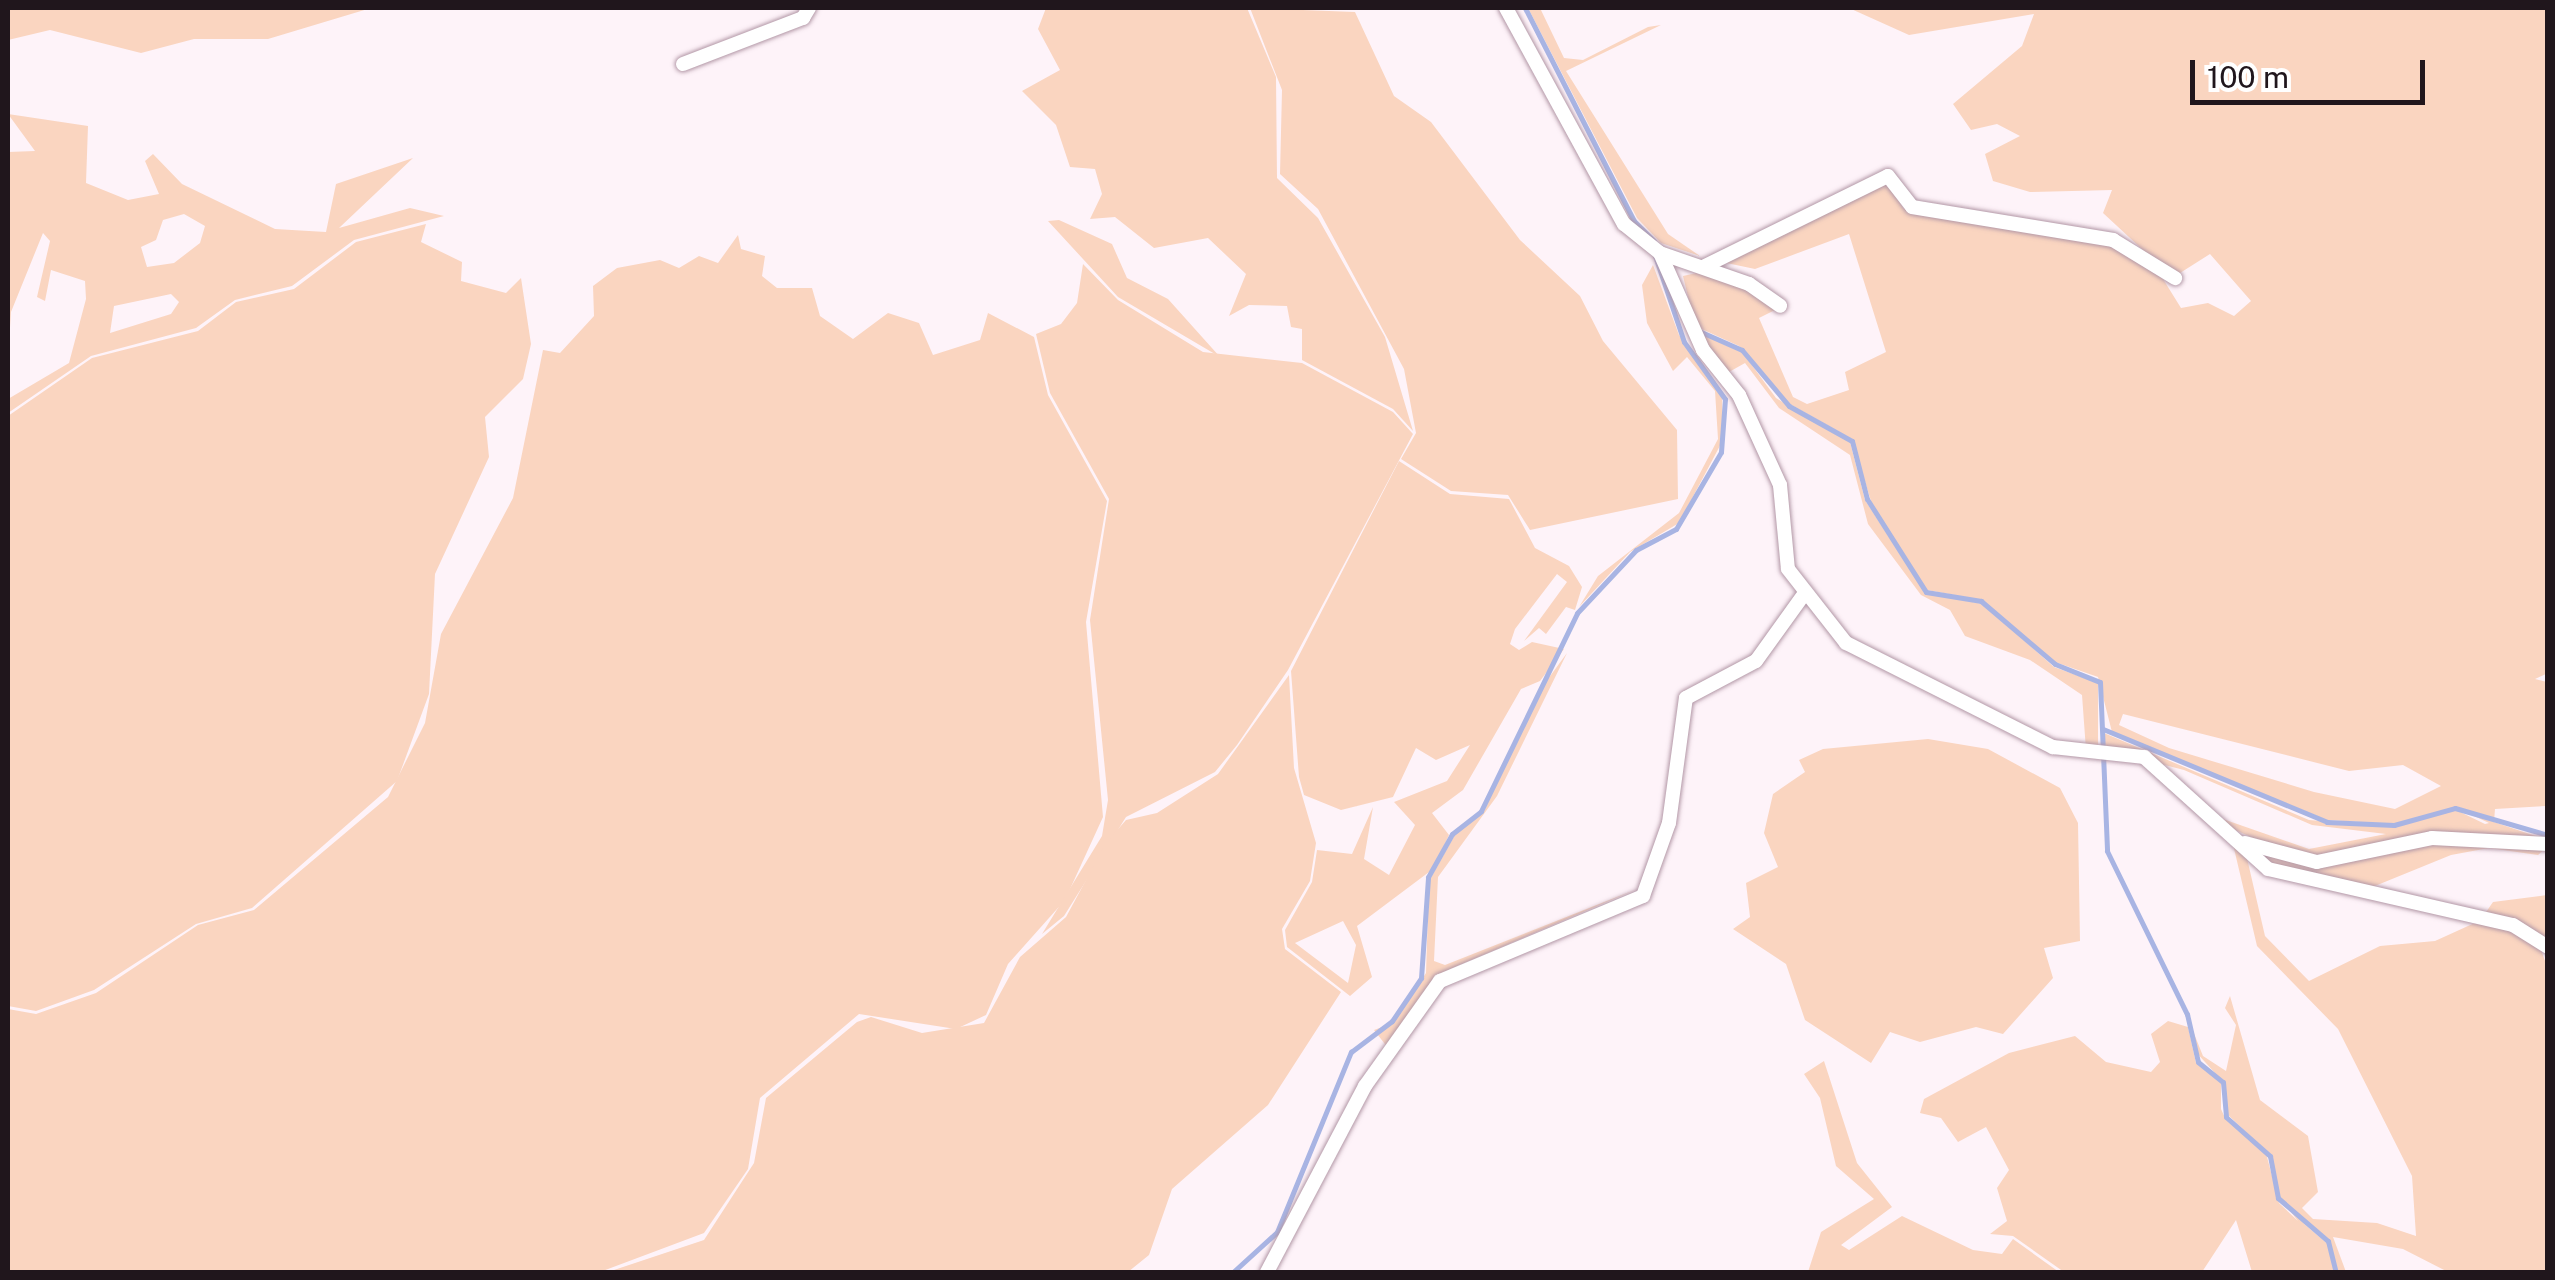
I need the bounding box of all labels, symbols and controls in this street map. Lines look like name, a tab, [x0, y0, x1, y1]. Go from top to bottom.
scale bar	[2195, 40, 2430, 102]
text: 100 m	[2207, 59, 2289, 95]

